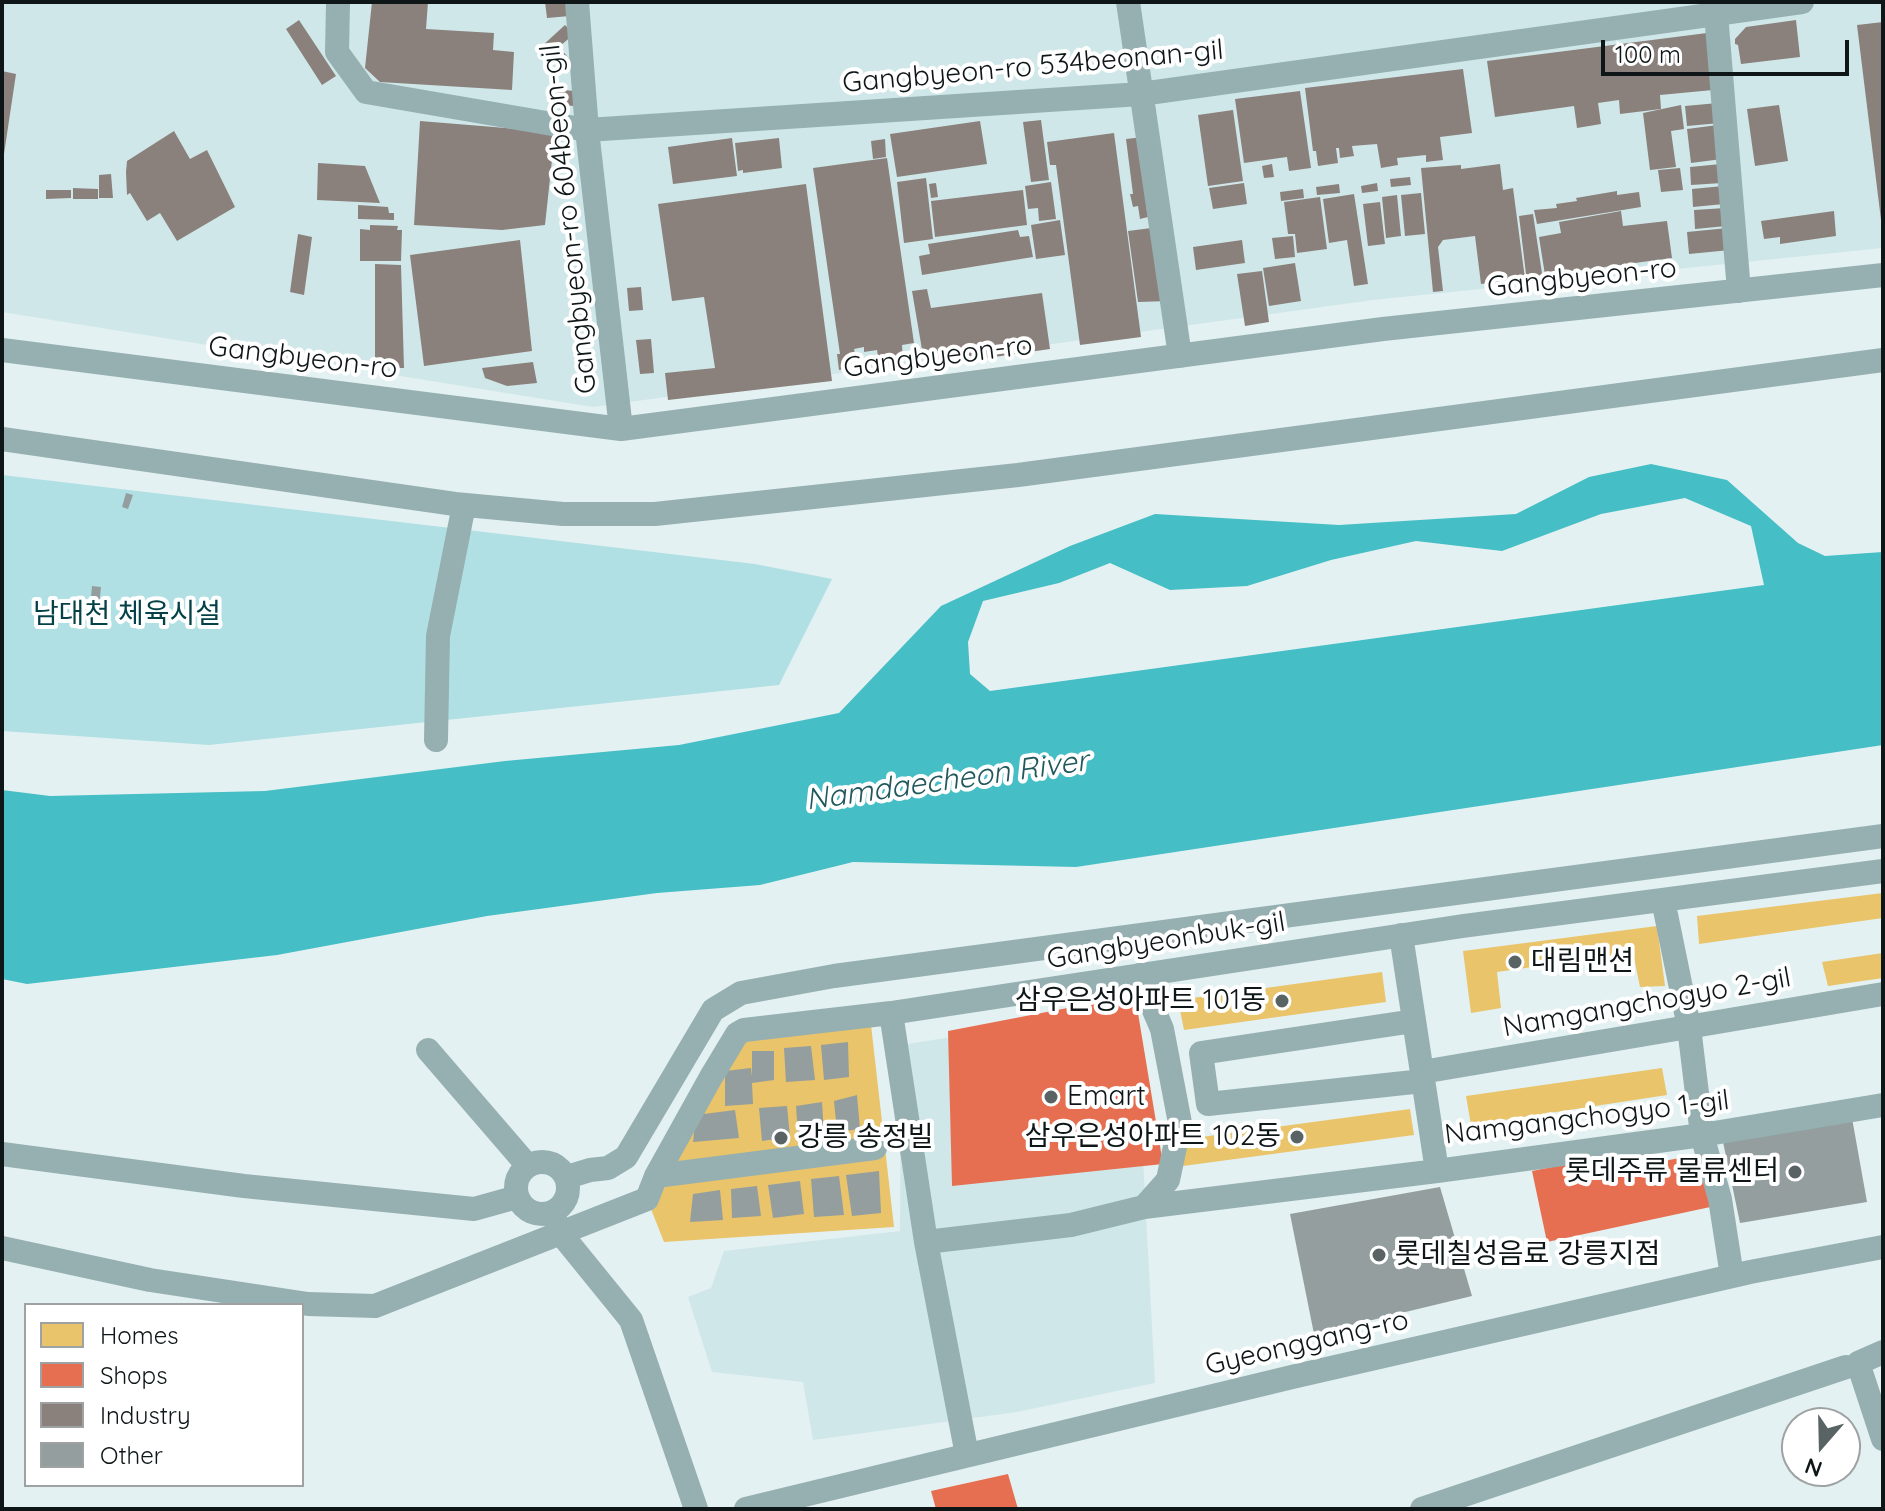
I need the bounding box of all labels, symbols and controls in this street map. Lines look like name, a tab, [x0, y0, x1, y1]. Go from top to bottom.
scale bar	[1605, 24, 1853, 74]
street label: Gangbyeon-ro 534beonan-gil	[841, 34, 1225, 100]
text: 100 m	[1615, 39, 1681, 69]
street label: Gangbyeon-ro 604beon-gil	[534, 43, 604, 395]
street label: Gangbyeon-ro	[1486, 251, 1678, 305]
street label: Gangbyeon-ro	[842, 329, 1034, 385]
street label: Gangbyeon-ro	[207, 330, 399, 386]
park label: 남대천 체육시설	[33, 598, 221, 632]
water label: Namdaecheon River	[804, 743, 1090, 819]
street label: Gangbyeonbuk-gil	[1044, 906, 1288, 976]
place label: 대림맨션	[1531, 945, 1634, 979]
marker: 대림맨션	[1506, 953, 1524, 971]
street label: Namgangchogyo 2-gil	[1500, 961, 1794, 1045]
place label: 삼우은성아파트 101동	[1015, 984, 1266, 1018]
marker: 삼우은성아파트 101동	[1273, 992, 1291, 1010]
place label: Emart	[1067, 1080, 1146, 1114]
street label: Namgangchogyo 1-gil	[1443, 1084, 1731, 1152]
marker: Emart	[1042, 1088, 1060, 1106]
place label: 삼우은성아파트 102동	[1025, 1120, 1281, 1154]
place label: 강릉 송정빌	[797, 1121, 933, 1155]
marker: 삼우은성아파트 102동	[1288, 1128, 1306, 1146]
marker: 강릉 송정빌	[772, 1129, 790, 1147]
place label: 롯데주류 물류센터	[1565, 1155, 1779, 1189]
marker: 롯데주류 물류센터	[1786, 1163, 1804, 1181]
place label: 롯데칠성음료 강릉지점	[1395, 1238, 1660, 1272]
marker: 롯데칠성음료 강릉지점	[1370, 1246, 1388, 1264]
legend	[24, 1303, 304, 1487]
street label: Gyeonggang-ro	[1202, 1303, 1412, 1383]
text: Homes	[100, 1320, 178, 1350]
text: Shops	[100, 1360, 167, 1390]
text: Industry	[100, 1400, 191, 1430]
north arrow	[1781, 1407, 1861, 1487]
text: Other	[100, 1440, 163, 1470]
text: N	[1801, 1452, 1826, 1484]

